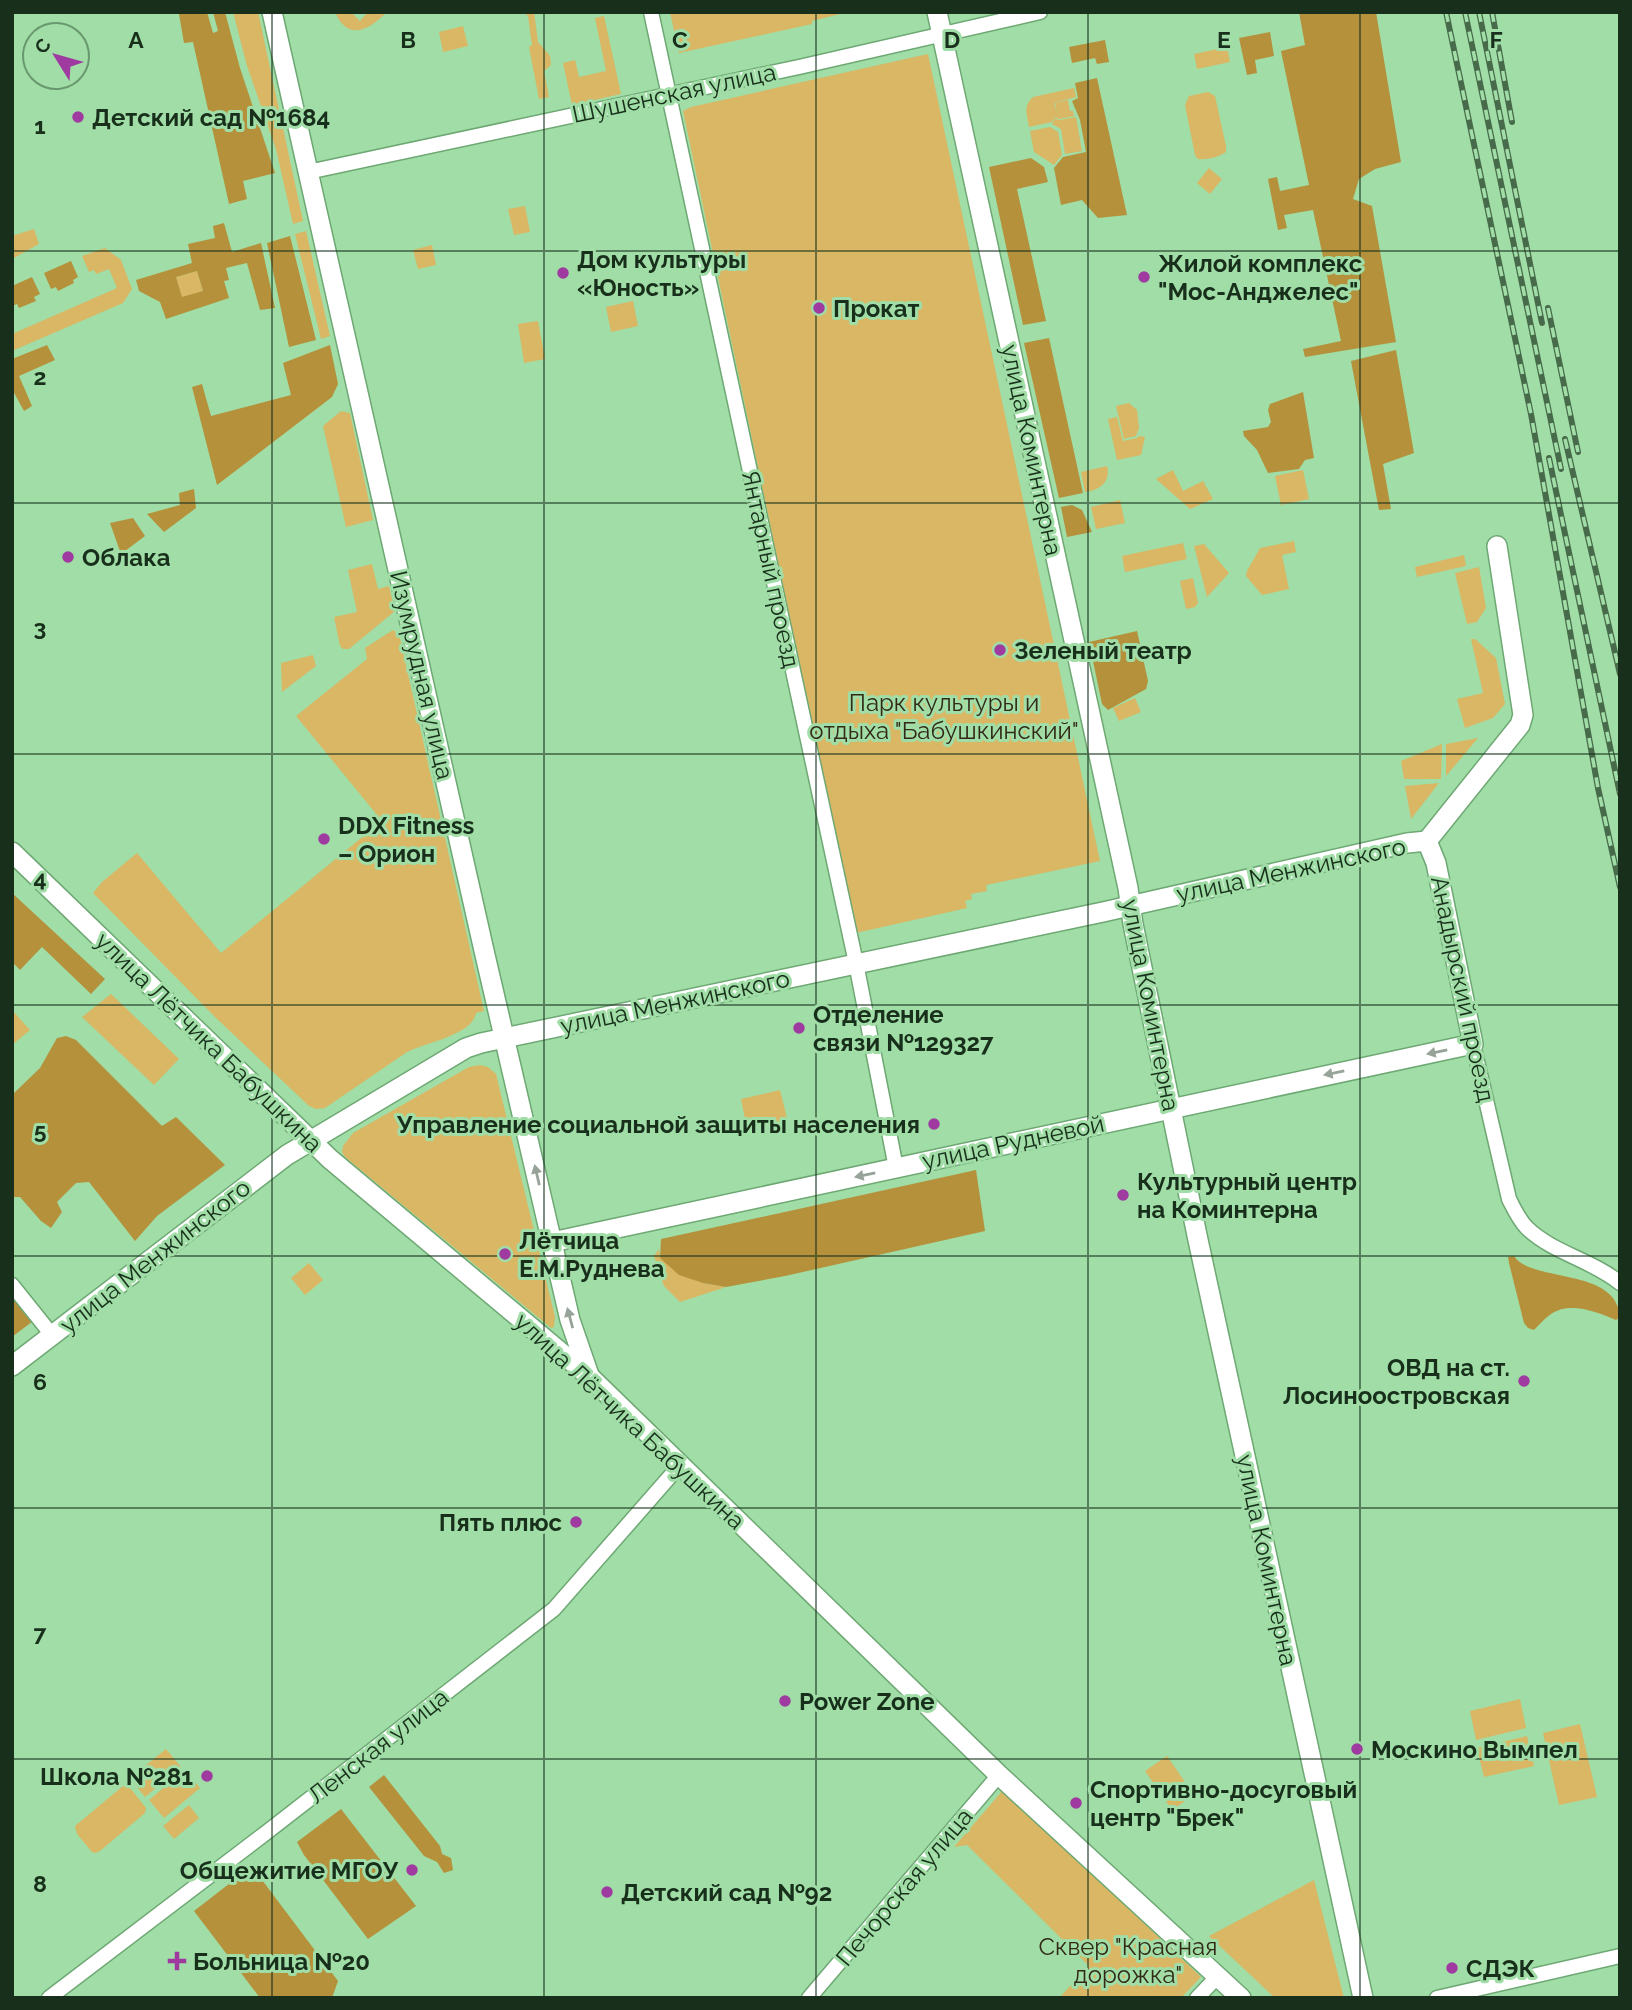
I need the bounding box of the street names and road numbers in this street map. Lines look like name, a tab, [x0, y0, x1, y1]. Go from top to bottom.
street label: Шушенская улица	[569, 57, 779, 129]
street label: улица Коминтерна	[995, 342, 1069, 558]
street label: Янтарный проезд	[736, 468, 806, 670]
street label: Изумрудная улица	[384, 568, 460, 782]
street label: улица Менжинского	[1174, 832, 1408, 908]
street label: Анадырский проезд	[1425, 873, 1501, 1105]
street label: улица Коминтерна	[1116, 897, 1186, 1113]
street label: улица Лётчика Бабушкина	[90, 926, 328, 1158]
street label: улица Менжинского	[558, 964, 792, 1040]
street label: улица Рудневой	[919, 1109, 1107, 1175]
street label: улица Менжинского	[54, 1173, 256, 1339]
street label: улица Лётчика Бабушкина	[509, 1307, 751, 1535]
street label: улица Коминтерна	[1230, 1452, 1304, 1668]
street label: Ленская улица	[302, 1682, 454, 1810]
street label: Печорская улица	[830, 1802, 978, 1972]

